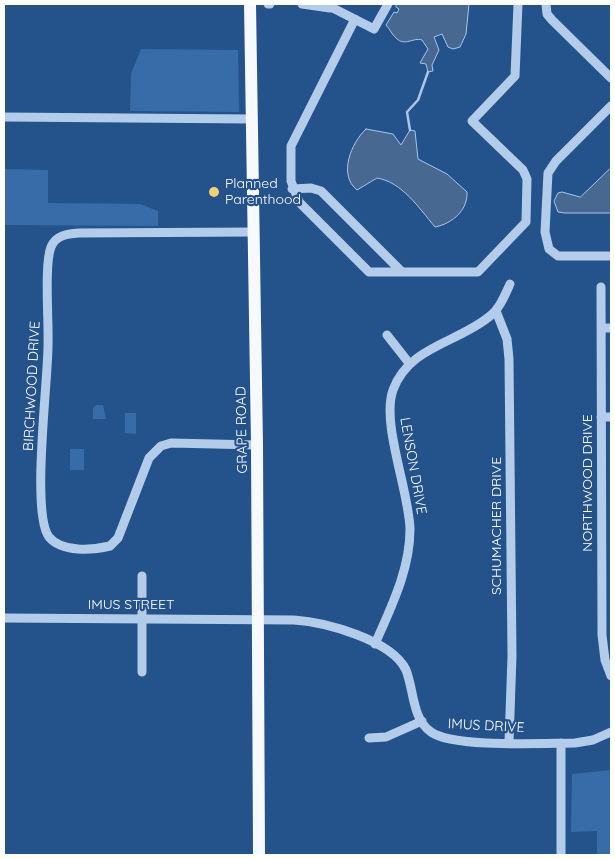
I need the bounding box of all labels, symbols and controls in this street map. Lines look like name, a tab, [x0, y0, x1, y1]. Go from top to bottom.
place label: Planned Parenthood	[225, 176, 301, 208]
marker: Planned Parenthood	[207, 185, 221, 199]
street label: BIRCHWOOD DRIVE	[20, 321, 44, 451]
street label: GRAPE ROAD	[233, 386, 251, 474]
street label: NORTHWOOD DRIVE	[580, 414, 596, 552]
street label: LENSON DRIVE	[396, 416, 430, 516]
street label: SCHUMACHER DRIVE	[489, 457, 505, 595]
street label: IMUS STREET	[88, 597, 174, 613]
street label: IMUS DRIVE	[447, 716, 525, 736]

